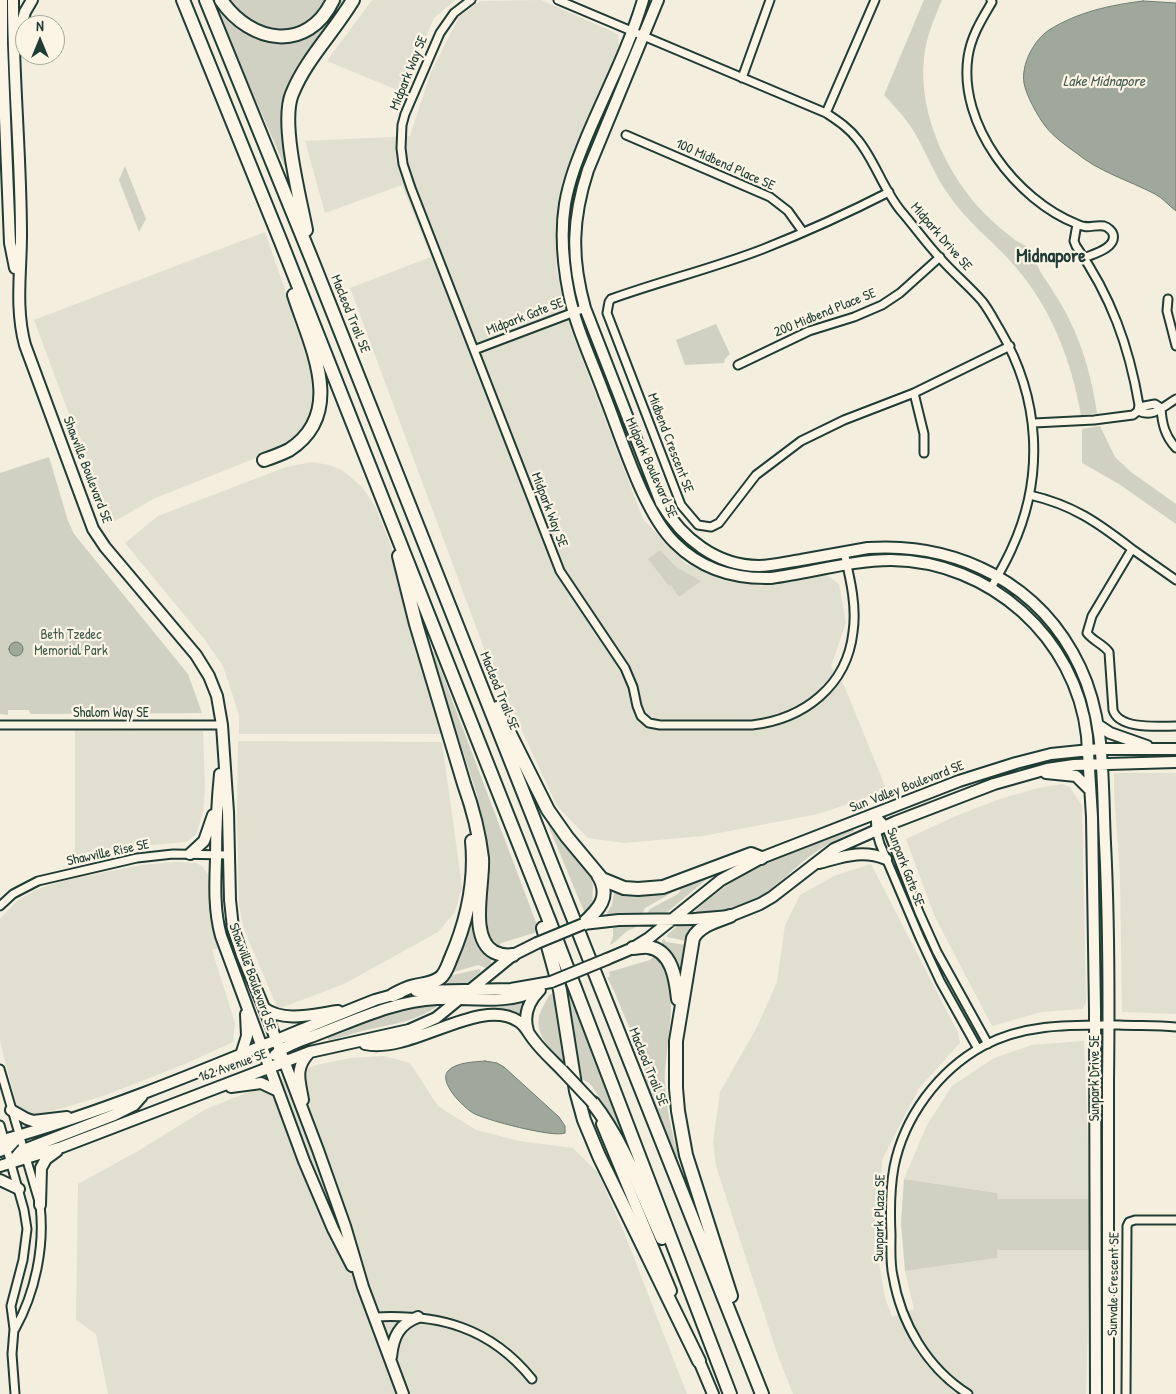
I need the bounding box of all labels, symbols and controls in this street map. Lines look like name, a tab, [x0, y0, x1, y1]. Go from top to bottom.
north arrow	[15, 15, 65, 65]
text: N	[36, 16, 44, 35]
street label: Midpark Way SE	[386, 33, 432, 113]
water label: Lake Midnapore	[1063, 73, 1145, 91]
street label: 100 Midbend Place SE	[673, 136, 777, 194]
street label: Midpark Drive SE	[907, 199, 975, 275]
district label: Midnapore	[1016, 246, 1086, 268]
street label: Macleod Trail SE	[327, 272, 373, 356]
street label: 200 Midbend Place SE	[772, 285, 878, 341]
street label: Midpark Gate SE	[484, 295, 566, 339]
street label: Midbend Crescent SE	[643, 391, 697, 495]
street label: Shawville Boulevard SE	[59, 414, 115, 526]
street label: Midpark Boulevard SE	[621, 415, 681, 521]
street label: Midpark Way SE	[527, 470, 571, 550]
park label: Beth Tzedec Memorial Park	[34, 627, 108, 660]
street label: Macleod Trail SE	[476, 649, 522, 733]
street label: Shalom Way SE	[73, 705, 149, 721]
street label: Sun Valley Boulevard SE	[847, 757, 967, 817]
street label: Sunpark Gate SE	[882, 825, 928, 909]
street label: Shawville Rise SE	[65, 836, 151, 870]
street label: Shawville Boulevard SE	[225, 921, 279, 1033]
street label: Macleod Trail SE	[625, 1025, 671, 1109]
street label: Sunpark Drive SE	[1087, 1035, 1103, 1121]
street label: 162 Avenue SE	[196, 1046, 270, 1086]
street label: Sunpark Plaza SE	[871, 1174, 889, 1262]
street label: Sunvale Crescent SE	[1105, 1232, 1123, 1336]

